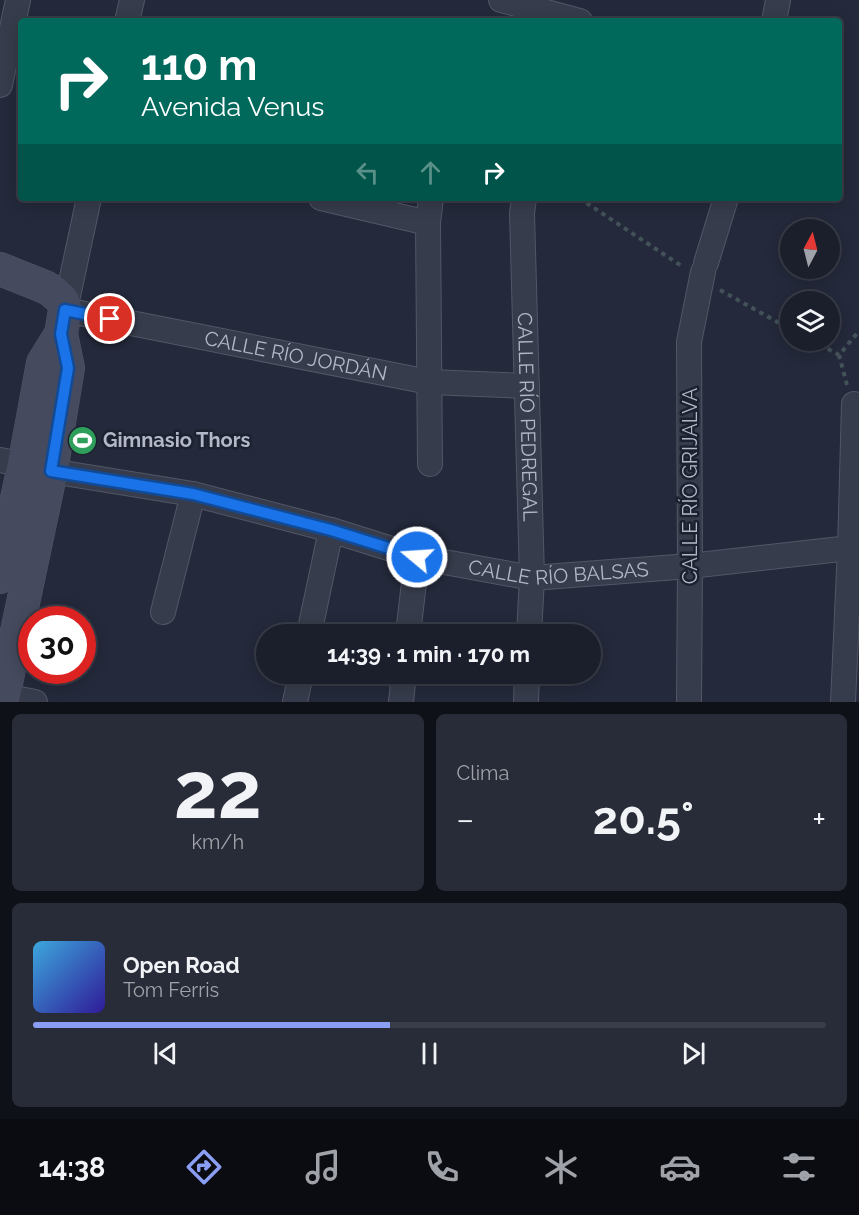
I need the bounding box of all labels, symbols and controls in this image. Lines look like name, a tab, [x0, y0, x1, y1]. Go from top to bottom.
text: 110 m	[141, 41, 257, 90]
icon: right	[42, 42, 120, 120]
text: Avenida Venus	[141, 91, 324, 122]
icon: left	[351, 156, 384, 189]
icon: ahead	[414, 156, 447, 189]
icon: right	[477, 156, 510, 189]
north arrow	[780, 219, 840, 279]
map controls	[780, 219, 840, 351]
button: layers	[780, 291, 840, 351]
pin	[84, 293, 135, 344]
icon: arrive	[93, 302, 126, 335]
street label: CALLE RÍO PEDREGAL	[513, 312, 542, 522]
street label: CALLE RÍO JORDÁN	[202, 326, 389, 385]
street label: CALLE RÍO GRIJALVA	[678, 387, 702, 584]
sports icon: Gimnasio Thors	[66, 424, 98, 456]
place label: Gimnasio Thors	[103, 428, 250, 452]
position arrow	[385, 525, 449, 589]
street label: CALLE RÍO BALSAS	[466, 555, 650, 590]
speed limit sign: 30	[18, 606, 96, 684]
text: 14:39 · 1 min · 170 m	[327, 641, 530, 667]
text: 22	[174, 745, 262, 836]
text: Clima	[457, 761, 509, 785]
text: 20.5°	[593, 792, 694, 845]
text: −	[457, 800, 474, 839]
text: +	[812, 800, 826, 839]
text: km/h	[191, 830, 244, 854]
text: Open Road	[123, 952, 240, 978]
text: Tom Ferris	[123, 978, 219, 1002]
icon: previous	[149, 1037, 182, 1070]
icon: pause	[413, 1037, 446, 1070]
icon: next	[677, 1037, 710, 1070]
icon: directions	[183, 1146, 225, 1188]
icon: music	[302, 1146, 344, 1188]
icon: phone	[421, 1146, 463, 1188]
icon: climate	[540, 1146, 582, 1188]
icon: car	[659, 1146, 701, 1188]
icon: filters	[778, 1146, 820, 1188]
text: 14:38	[39, 1152, 105, 1183]

